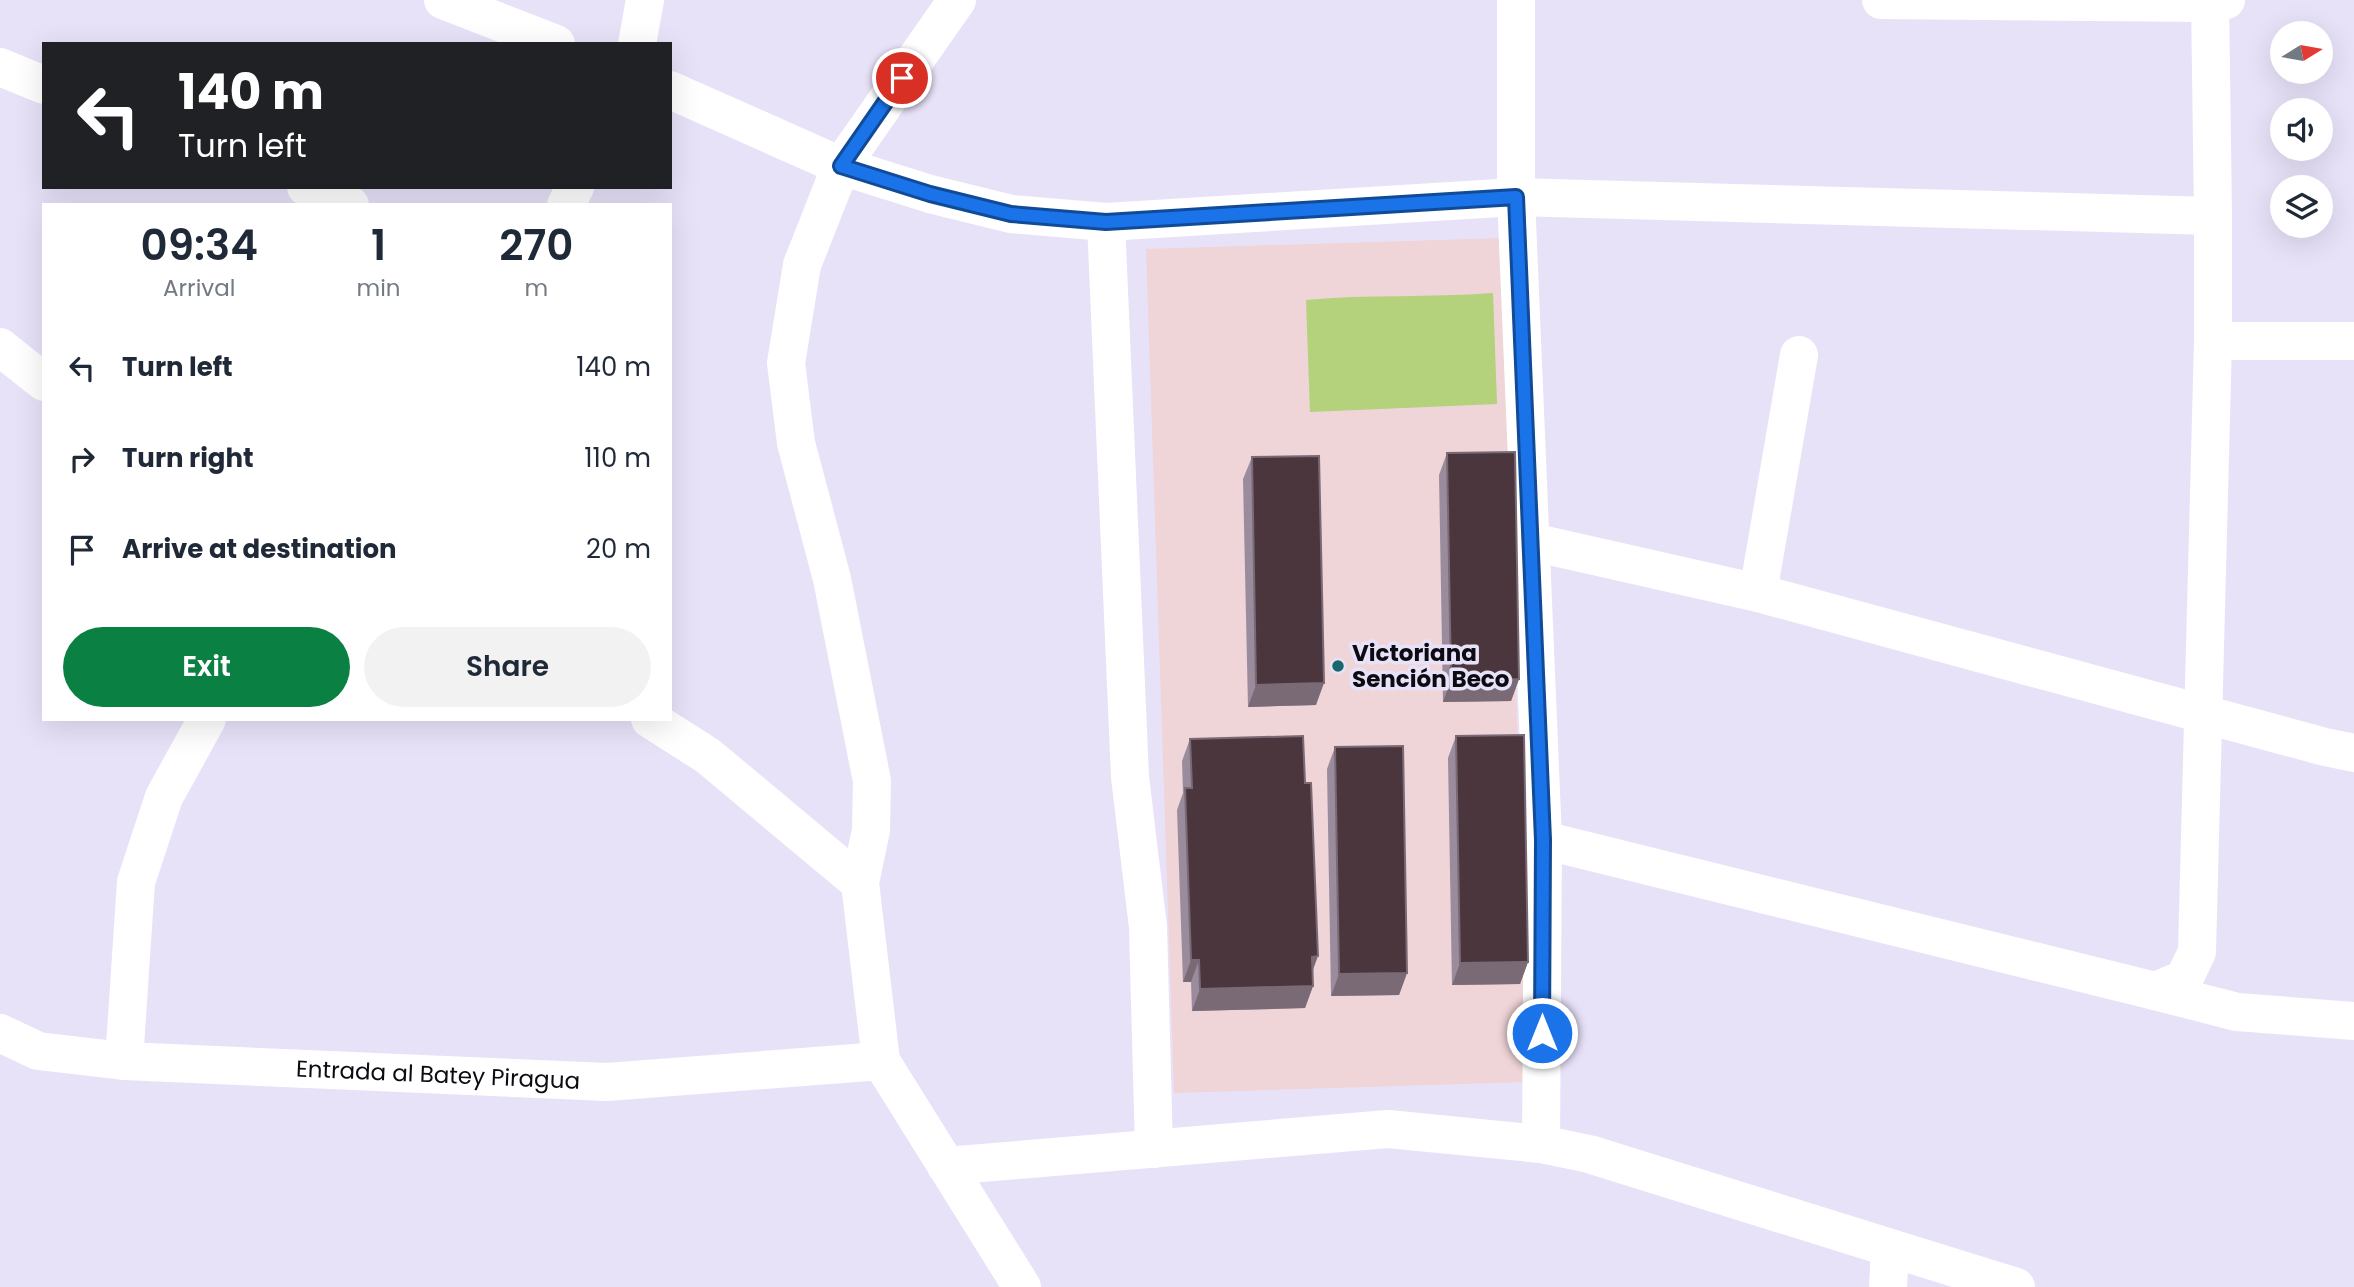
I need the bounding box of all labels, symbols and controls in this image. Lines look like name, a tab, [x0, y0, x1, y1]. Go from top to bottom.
north arrow	[2270, 21, 2333, 84]
map controls	[2270, 21, 2333, 238]
pin	[872, 48, 932, 108]
text: 140 m	[178, 58, 324, 126]
icon: arrive	[883, 59, 921, 97]
icon: left	[63, 70, 154, 161]
button: sound	[2270, 98, 2333, 161]
text: Turn left	[178, 123, 307, 168]
button: layers	[2270, 175, 2333, 238]
text: 09:34	[141, 216, 258, 275]
text: 1	[371, 216, 386, 275]
text: 270	[499, 216, 573, 275]
text: Arrival	[163, 272, 235, 304]
text: min	[357, 272, 401, 304]
text: m	[524, 272, 548, 304]
icon: left	[63, 349, 101, 387]
text: Turn left	[122, 349, 233, 385]
text: 140 m	[576, 349, 651, 385]
icon: right	[63, 440, 101, 478]
text: Turn right	[122, 440, 254, 476]
text: 110 m	[584, 440, 651, 476]
icon: arrive	[63, 531, 101, 569]
text: Arrive at destination	[122, 531, 397, 567]
text: 20 m	[586, 531, 651, 567]
button: Exit	[63, 627, 350, 707]
button: Share	[364, 627, 651, 707]
place label: Victoriana Sención Beco	[1352, 637, 1509, 695]
marker: Victoriana Sención Beco	[1330, 658, 1346, 674]
position arrow	[1505, 996, 1579, 1070]
street label: Entrada al Batey Piragua	[295, 1052, 581, 1097]

